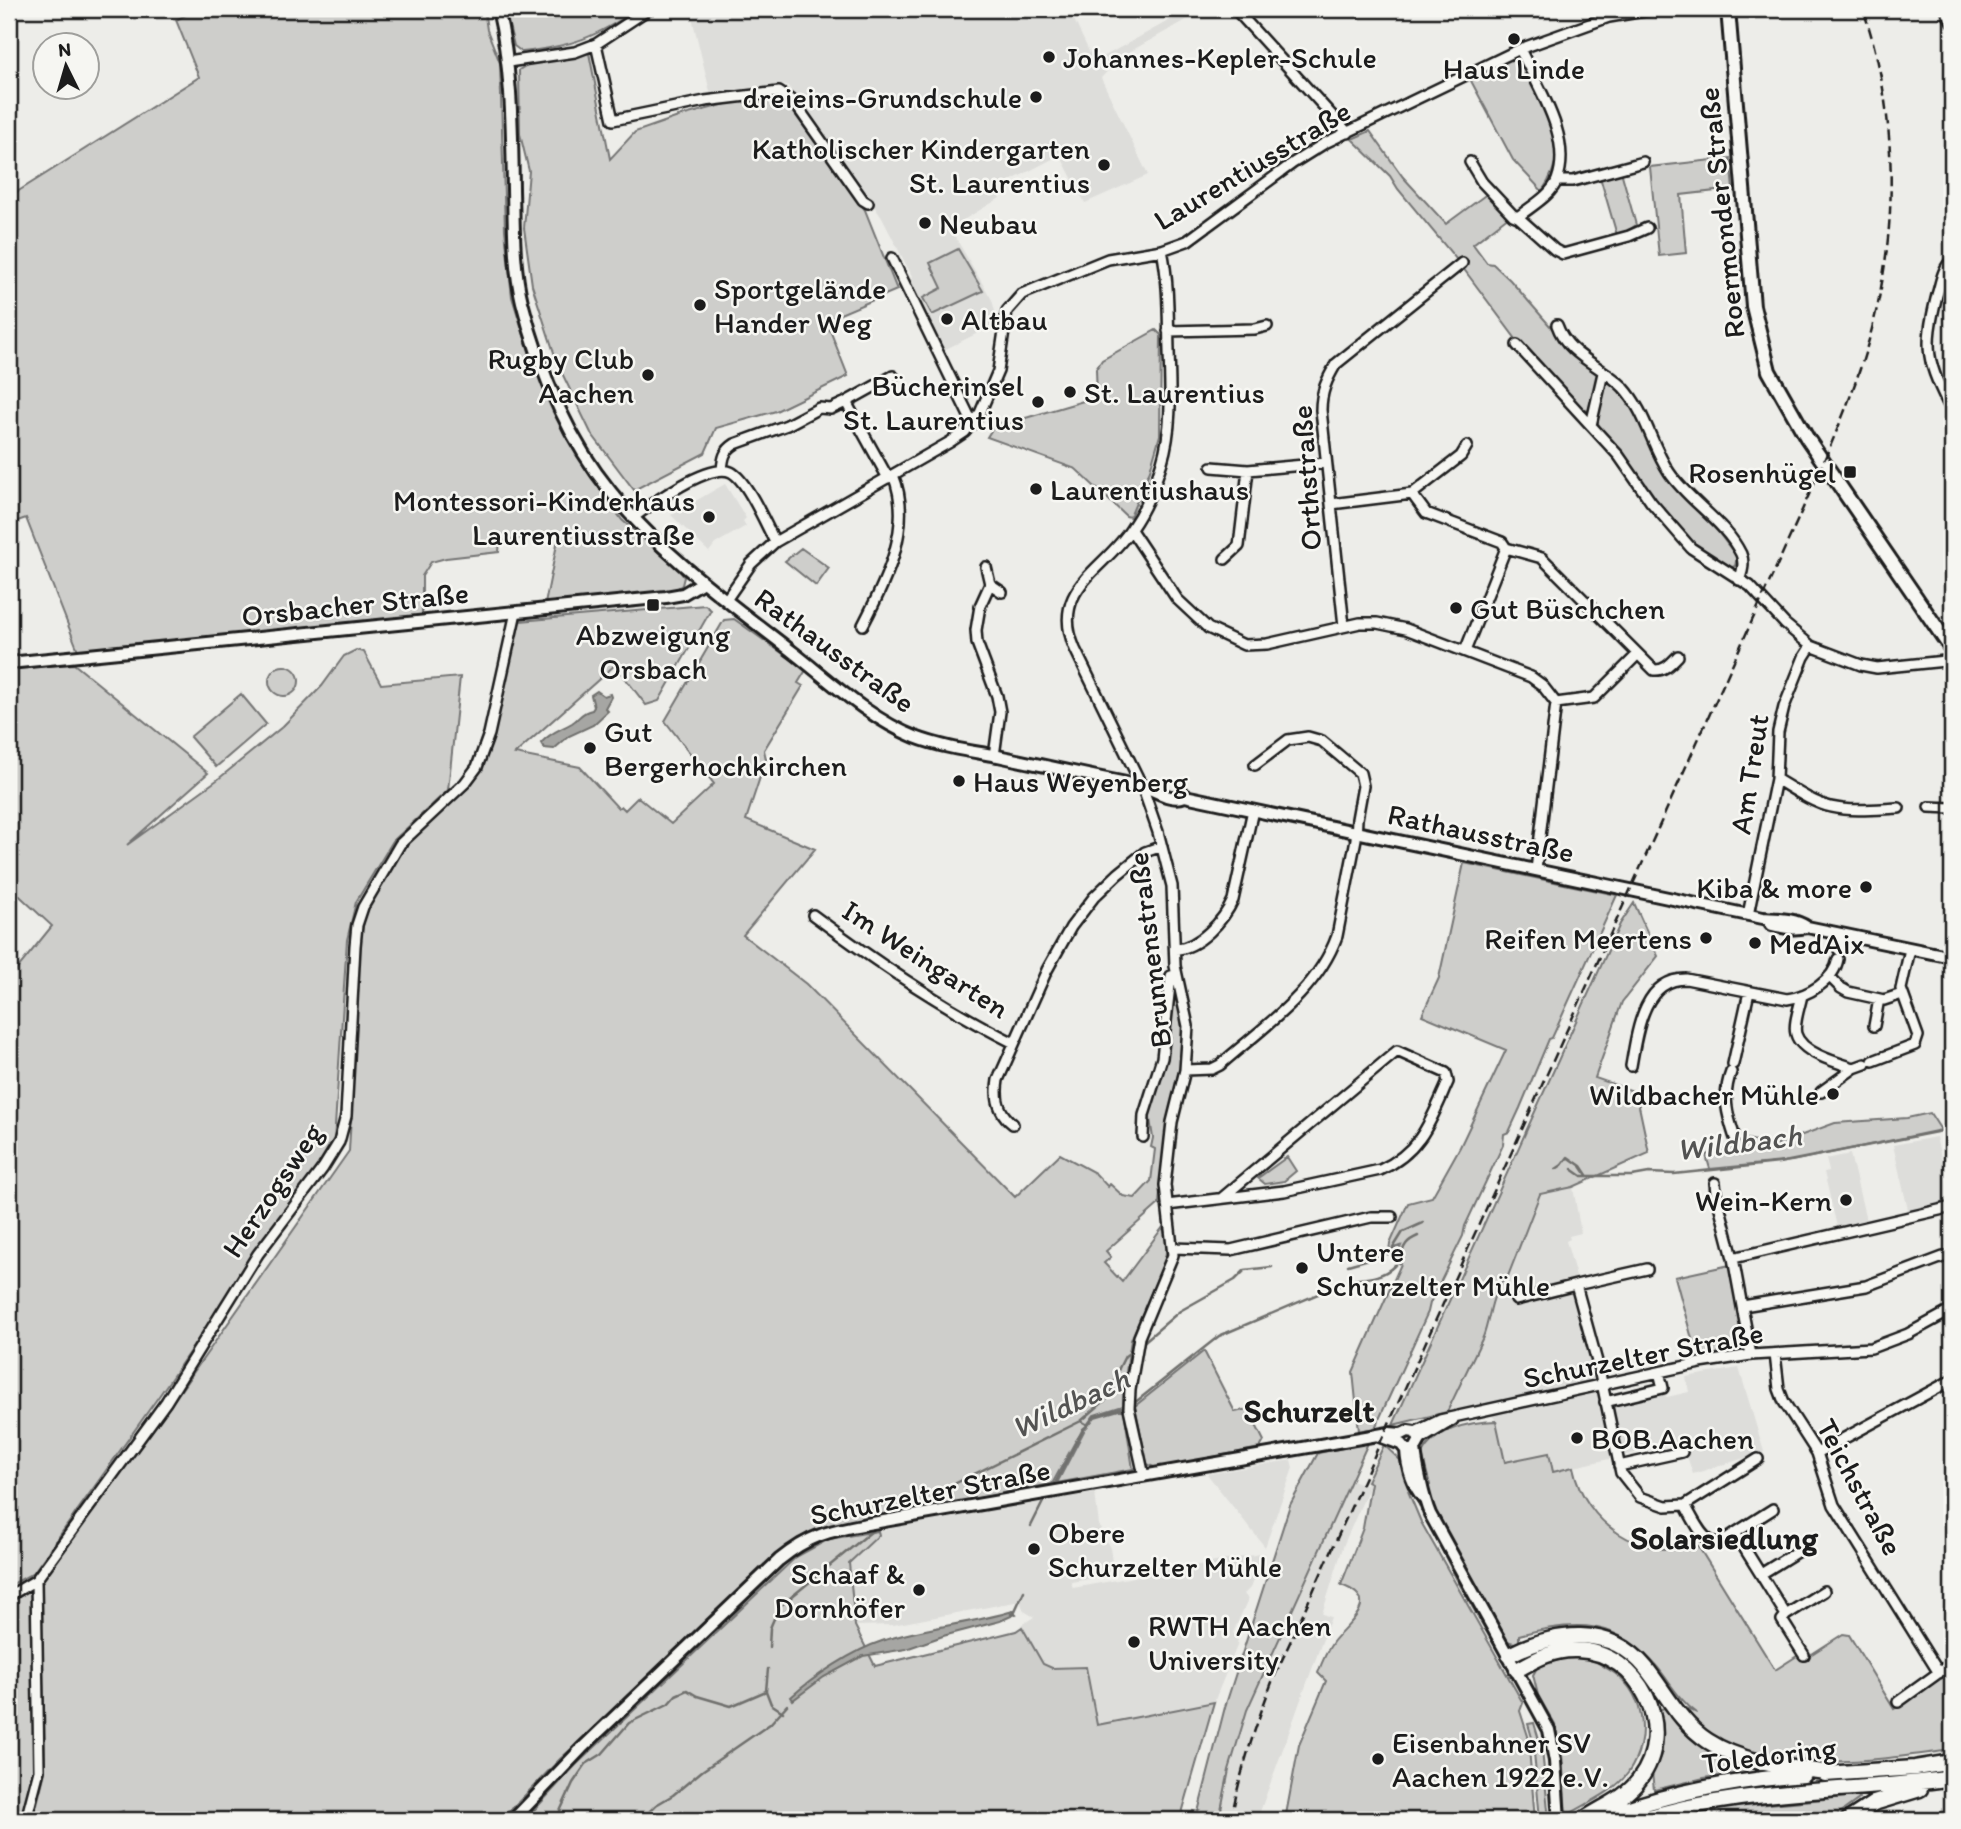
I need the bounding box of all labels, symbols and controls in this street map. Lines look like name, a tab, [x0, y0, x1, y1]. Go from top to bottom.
marker: Haus Linde	[1506, 31, 1522, 47]
north arrow	[32, 32, 102, 102]
text: N	[57, 38, 72, 62]
place label: Johannes-Kepler-Schule	[1063, 39, 1377, 76]
marker: Johannes-Kepler-Schule	[1041, 49, 1057, 65]
place label: Haus Linde	[1443, 50, 1585, 87]
place label: dreieins-Grundschule	[743, 79, 1022, 116]
street label: Roermonder Straße	[1689, 86, 1753, 340]
marker: dreieins-Grundschule	[1028, 89, 1044, 105]
street label: Laurentiusstraße	[1147, 92, 1357, 238]
place label: Katholischer Kindergarten St. Laurentius	[752, 130, 1090, 201]
marker: Katholischer Kindergarten St. Laurentius	[1096, 157, 1112, 173]
place label: Neubau	[939, 205, 1038, 242]
marker: Neubau	[917, 215, 933, 231]
place label: Sportgelände Hander Weg	[714, 270, 886, 341]
marker: Sportgelände Hander Weg	[692, 297, 708, 313]
place label: Altbau	[961, 301, 1048, 338]
marker: Altbau	[939, 311, 955, 327]
place label: Rugby Club Aachen	[487, 340, 634, 411]
marker: Rugby Club Aachen	[640, 367, 656, 383]
place label: Bücherinsel St. Laurentius	[843, 367, 1024, 438]
place label: St. Laurentius	[1084, 374, 1265, 411]
marker: St. Laurentius	[1062, 384, 1078, 400]
marker: Bücherinsel St. Laurentius	[1030, 394, 1046, 410]
street label: Orthstraße	[1282, 404, 1330, 552]
place label: Rosenhügel	[1688, 454, 1837, 491]
marker: Rosenhügel	[1842, 464, 1858, 480]
place label: Laurentiushaus	[1050, 471, 1249, 508]
marker: Laurentiushaus	[1028, 481, 1044, 497]
place label: Montessori-Kinderhaus Laurentiusstraße	[393, 482, 695, 553]
marker: Montessori-Kinderhaus Laurentiusstraße	[701, 509, 717, 525]
street label: Orsbacher Straße	[240, 574, 470, 634]
street label: Rathausstraße	[747, 579, 923, 721]
place label: Gut Büschchen	[1470, 590, 1665, 627]
marker: Abzweigung Orsbach	[645, 597, 661, 613]
marker: Gut Büschchen	[1448, 600, 1464, 616]
place label: Abzweigung Orsbach	[576, 616, 731, 687]
street label: Am Treut	[1721, 711, 1777, 837]
place label: Gut Bergerhochkirchen	[604, 713, 847, 784]
marker: Gut Bergerhochkirchen	[582, 740, 598, 756]
place label: Haus Weyenberg	[973, 763, 1189, 800]
marker: Haus Weyenberg	[951, 773, 967, 789]
street label: Rathausstraße	[1384, 795, 1578, 871]
street label: Brunnenstraße	[1119, 850, 1179, 1050]
place label: Kiba & more	[1696, 869, 1852, 906]
marker: Kiba & more	[1858, 879, 1874, 895]
street label: Im Weingarten	[836, 891, 1016, 1027]
place label: Reifen Meertens	[1484, 920, 1692, 957]
place label: MedAix	[1769, 925, 1865, 962]
marker: Reifen Meertens	[1698, 930, 1714, 946]
marker: MedAix	[1747, 935, 1763, 951]
place label: Wildbacher Mühle	[1589, 1076, 1819, 1113]
marker: Wildbacher Mühle	[1825, 1086, 1841, 1102]
street label: Herzogsweg	[213, 1115, 331, 1265]
water label: Wildbach	[1674, 1115, 1804, 1169]
place label: Wein-Kern	[1695, 1182, 1832, 1219]
marker: Wein-Kern	[1838, 1192, 1854, 1208]
place label: Untere Schurzelter Mühle	[1316, 1233, 1550, 1304]
marker: Untere Schurzelter Mühle	[1294, 1260, 1310, 1276]
street label: Schurzelter Straße	[1520, 1314, 1766, 1396]
water label: Wildbach	[1005, 1359, 1136, 1447]
district label: Schurzelt	[1244, 1392, 1374, 1430]
street label: Teichstraße	[1809, 1412, 1911, 1562]
place label: BOB.Aachen	[1591, 1420, 1754, 1457]
marker: BOB.Aachen	[1569, 1430, 1585, 1446]
street label: Schurzelter Straße	[807, 1451, 1053, 1533]
place label: Obere Schurzelter Mühle	[1048, 1514, 1282, 1585]
district label: Solarsiedlung	[1630, 1519, 1818, 1557]
marker: Obere Schurzelter Mühle	[1026, 1541, 1042, 1557]
place label: Schaaf & Dornhöfer	[774, 1555, 906, 1626]
marker: Schaaf & Dornhöfer	[911, 1582, 927, 1598]
place label: RWTH Aachen University	[1148, 1607, 1332, 1678]
marker: RWTH Aachen University	[1126, 1634, 1142, 1650]
place label: Eisenbahner SV Aachen 1922 e.V.	[1392, 1724, 1609, 1795]
street label: Toledoring	[1700, 1728, 1839, 1782]
marker: Eisenbahner SV Aachen 1922 e.V.	[1370, 1751, 1386, 1767]

